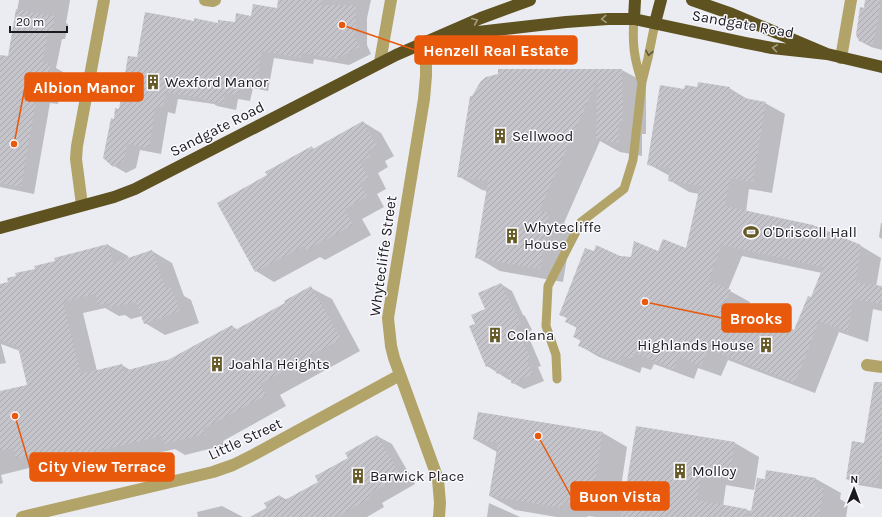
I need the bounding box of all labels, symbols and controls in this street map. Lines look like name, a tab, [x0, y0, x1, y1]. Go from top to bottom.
street label: Sandgate Road	[691, 6, 795, 42]
scale bar	[10, 8, 67, 34]
text: 20 m	[16, 15, 44, 29]
one-way arrow	[601, 15, 607, 24]
one-way arrow	[471, 17, 478, 25]
callout: Henzell Real Estate	[415, 36, 577, 64]
text: Henzell Real Estate	[423, 41, 569, 60]
one-way arrow	[772, 44, 778, 53]
one-way arrow	[645, 50, 654, 56]
callout: Albion Manor	[25, 73, 143, 101]
building icon: Wexford Manor	[144, 73, 162, 91]
place label: Wexford Manor	[165, 73, 269, 91]
text: Albion Manor	[33, 78, 136, 97]
street label: Sandgate Road	[167, 98, 267, 160]
building icon: Sellwood	[491, 127, 509, 145]
place label: Sellwood	[512, 127, 573, 145]
street label: Whytecliffe Street	[366, 194, 400, 318]
place label: Whytecliffe House	[524, 218, 601, 253]
sports icon: O'Driscoll Hall	[742, 223, 760, 241]
place label: O'Driscoll Hall	[763, 223, 857, 241]
building icon: Whytecliffe House	[503, 227, 521, 245]
callout: Brooks	[722, 304, 791, 332]
text: Brooks	[730, 309, 782, 328]
building icon: Colana	[486, 326, 504, 344]
place label: Colana	[507, 326, 554, 344]
place label: Highlands House	[637, 336, 754, 354]
building icon: Highlands House	[757, 336, 775, 354]
building icon: Joahla Heights	[208, 355, 226, 373]
place label: Joahla Heights	[229, 355, 330, 373]
street label: Little Street	[205, 414, 285, 464]
callout: City View Terrace	[30, 453, 174, 481]
text: City View Terrace	[38, 457, 166, 476]
building icon: Molloy	[671, 462, 689, 480]
place label: Molloy	[692, 462, 736, 480]
building icon: Barwick Place	[349, 467, 367, 485]
place label: Barwick Place	[370, 467, 464, 485]
north arrow	[834, 469, 874, 509]
text: N	[850, 473, 858, 486]
callout: Buon Vista	[571, 482, 669, 510]
text: Buon Vista	[579, 487, 661, 506]

